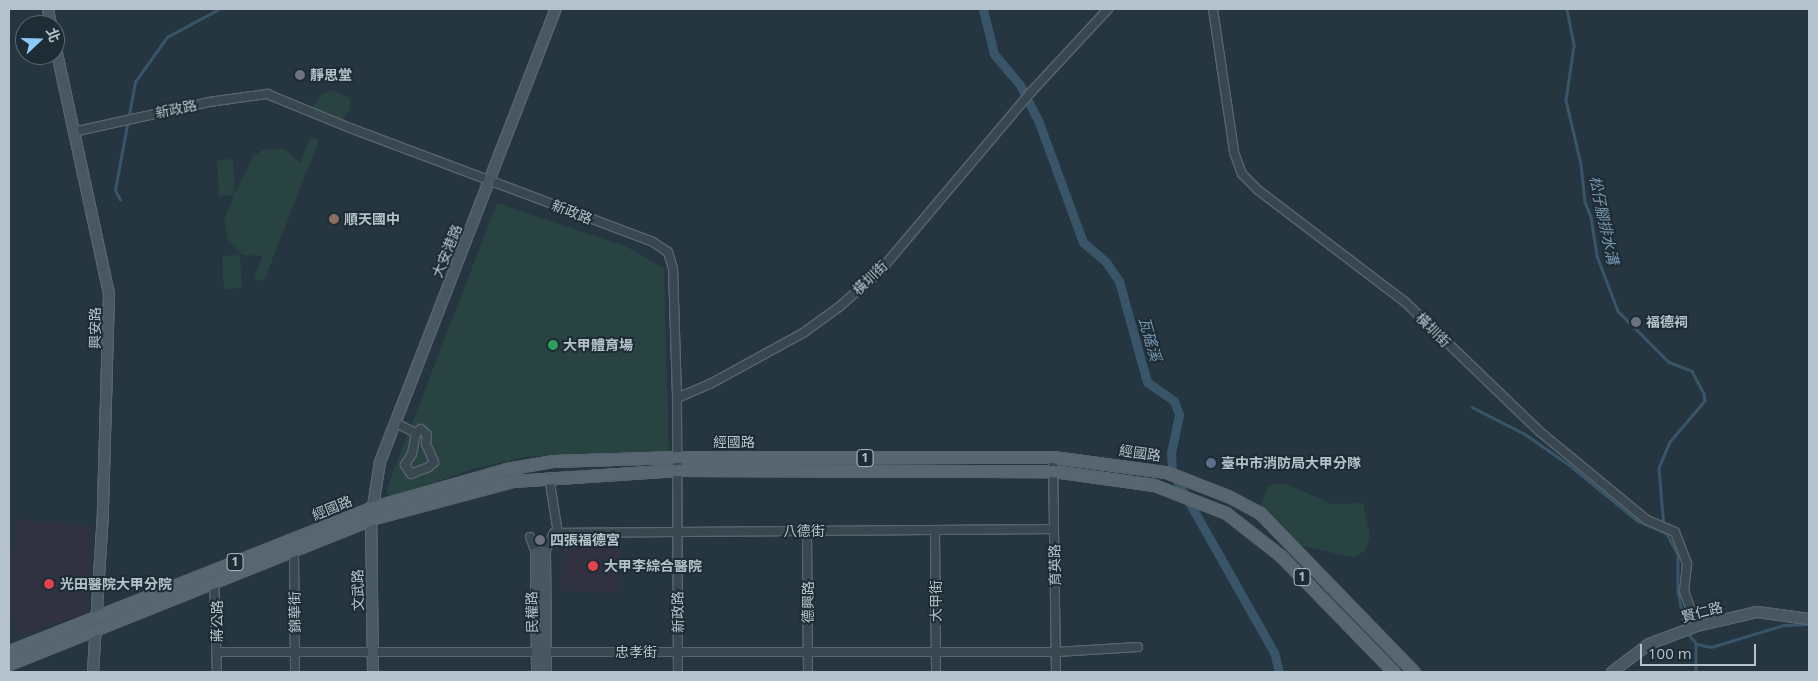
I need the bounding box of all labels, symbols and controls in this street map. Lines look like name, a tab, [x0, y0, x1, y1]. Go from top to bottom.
north arrow	[15, 15, 65, 65]
text: 北	[42, 25, 65, 45]
place label: 靜思堂	[310, 67, 352, 83]
marker: 靜思堂	[294, 69, 306, 81]
street label: 新政路	[154, 96, 198, 122]
water label: 松仔腳排水溝	[1586, 174, 1622, 266]
street label: 新政路	[549, 197, 595, 227]
place label: 順天國中	[344, 211, 400, 227]
marker: 順天國中	[328, 213, 340, 225]
street label: 大安港路	[429, 222, 465, 280]
street label: 橫圳街	[849, 257, 891, 299]
street label: 興安路	[87, 307, 103, 349]
street label: 橫圳街	[1412, 309, 1454, 351]
place label: 福德祠	[1646, 314, 1688, 330]
water label: 瓦磘溪	[1135, 315, 1165, 363]
marker: 福德祠	[1630, 316, 1642, 328]
place label: 大甲體育場	[563, 337, 633, 353]
marker: 大甲體育場	[547, 339, 559, 351]
street label: 經國路	[713, 434, 755, 450]
street label: 經國路	[1118, 442, 1162, 464]
road number: 1	[856, 448, 874, 468]
place label: 臺中市消防局大甲分隊	[1221, 455, 1361, 471]
marker: 臺中市消防局大甲分隊	[1205, 457, 1217, 469]
street label: 經國路	[309, 492, 355, 524]
street label: 八德街	[783, 523, 825, 539]
place label: 四張福德宮	[550, 532, 620, 548]
marker: 四張福德宮	[534, 534, 546, 546]
street label: 育英路	[1046, 544, 1064, 586]
road number: 1	[226, 552, 244, 572]
place label: 大甲李綜合醫院	[604, 558, 702, 574]
marker: 大甲李綜合醫院	[586, 559, 600, 573]
road number: 1	[1293, 568, 1311, 586]
street label: 文武路	[349, 569, 367, 611]
place label: 光田醫院大甲分院	[60, 576, 172, 592]
marker: 光田醫院大甲分院	[42, 577, 56, 591]
street label: 大甲街	[928, 580, 944, 622]
street label: 德興路	[800, 581, 816, 623]
street label: 錦華街	[286, 591, 304, 633]
street label: 民權路	[523, 591, 541, 633]
street label: 新政路	[669, 591, 687, 633]
street label: 賢仁路	[1680, 598, 1724, 626]
street label: 蔣公路	[209, 600, 225, 642]
scale bar	[1643, 634, 1759, 666]
text: 100 m	[1648, 643, 1692, 663]
street label: 忠孝街	[615, 644, 657, 660]

